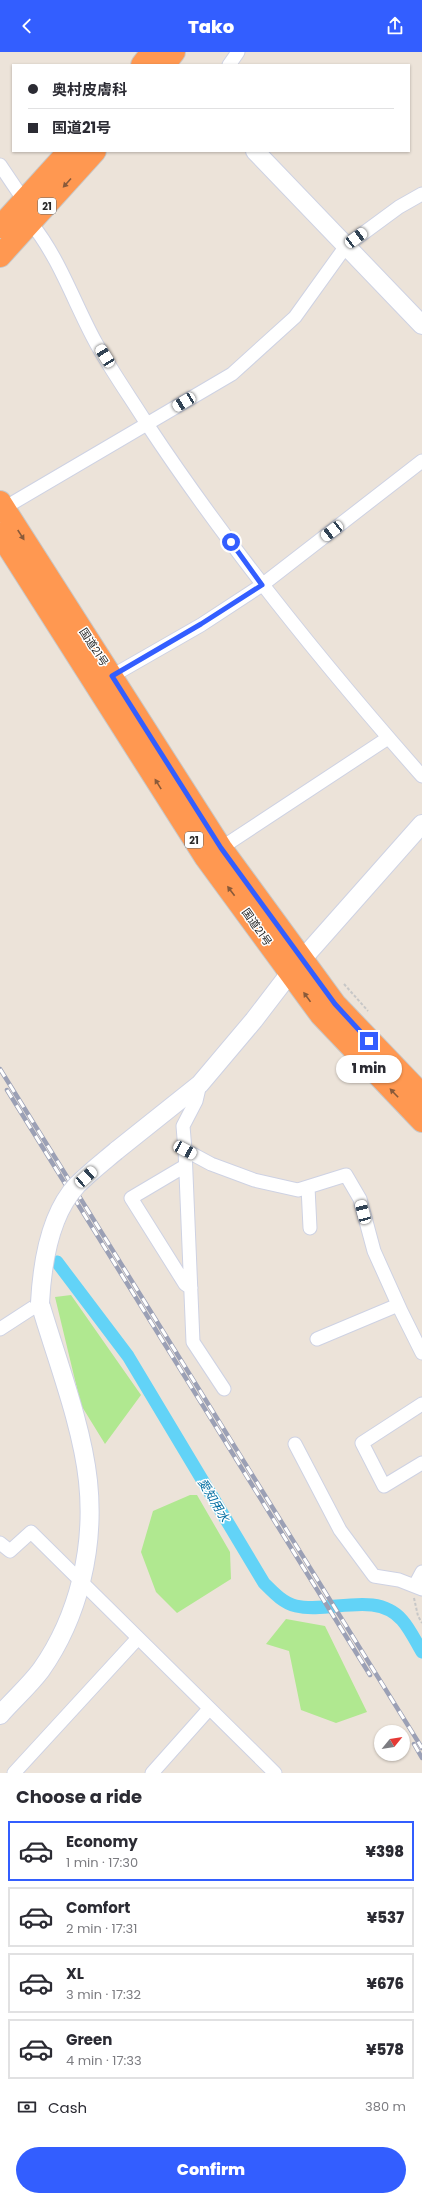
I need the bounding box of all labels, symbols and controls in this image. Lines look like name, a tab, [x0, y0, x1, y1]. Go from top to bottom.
text: Tako	[188, 14, 234, 39]
icon: back	[16, 15, 38, 37]
icon: share	[384, 15, 406, 37]
text: 奥村皮膚科	[52, 79, 127, 100]
text: 国道21号	[52, 117, 111, 138]
one-way arrow	[62, 178, 72, 188]
road number: 21	[38, 198, 56, 214]
car	[343, 226, 369, 250]
car	[94, 343, 116, 369]
car	[171, 391, 197, 413]
car	[319, 519, 345, 543]
one-way arrow	[17, 530, 25, 540]
route start	[222, 533, 240, 551]
street label: 国道21号	[76, 625, 112, 669]
one-way arrow	[155, 778, 162, 790]
road number: 21	[185, 832, 203, 848]
one-way arrow	[227, 886, 235, 897]
street label: 国道21号	[238, 905, 276, 949]
one-way arrow	[303, 991, 311, 1002]
route end	[360, 1032, 378, 1050]
callout: 1 min	[336, 1055, 402, 1083]
text: 1 min	[352, 1059, 386, 1078]
one-way arrow	[389, 1088, 399, 1098]
car	[172, 1139, 198, 1161]
car	[73, 1165, 99, 1189]
car	[354, 1199, 372, 1225]
water label: 愛知用水	[194, 1475, 235, 1527]
north arrow	[374, 1725, 410, 1761]
map controls	[374, 1725, 410, 1761]
text: Choose a ride	[16, 1784, 142, 1809]
text: Economy	[66, 1831, 138, 1852]
icon: car	[18, 1833, 54, 1869]
text: ¥398	[365, 1841, 404, 1862]
text: 1 min · 17:30	[66, 1853, 138, 1872]
text: Comfort	[66, 1897, 130, 1918]
icon: car	[18, 1899, 54, 1935]
text: ¥537	[367, 1907, 404, 1928]
text: 2 min · 17:31	[66, 1919, 137, 1938]
text: XL	[66, 1963, 84, 1984]
icon: car	[18, 1965, 54, 2001]
text: ¥676	[367, 1973, 404, 1994]
text: 3 min · 17:32	[66, 1985, 141, 2004]
text: Green	[66, 2029, 112, 2050]
icon: car	[18, 2031, 54, 2067]
text: ¥578	[366, 2039, 404, 2060]
text: 4 min · 17:33	[66, 2051, 142, 2070]
icon: cash	[16, 2096, 38, 2118]
text: Cash	[48, 2097, 87, 2118]
text: 380 m	[365, 2097, 406, 2116]
button: Confirm	[16, 2147, 406, 2193]

